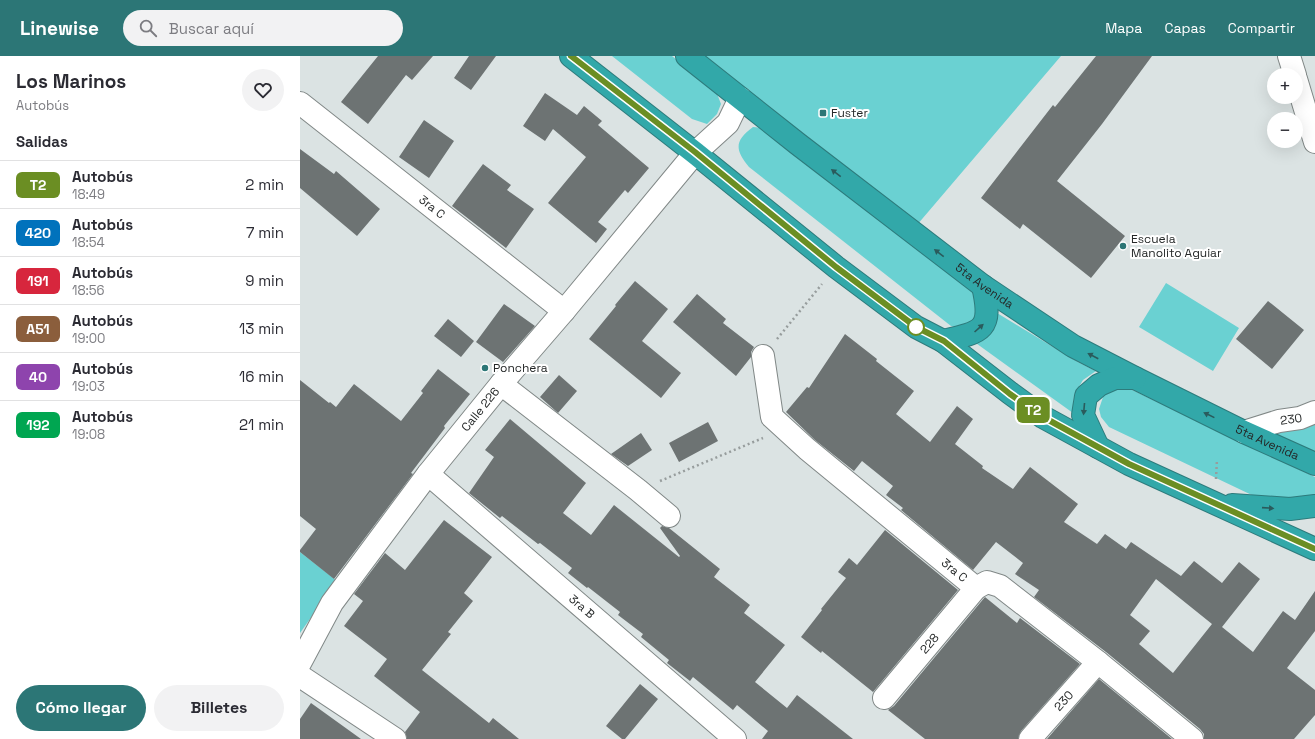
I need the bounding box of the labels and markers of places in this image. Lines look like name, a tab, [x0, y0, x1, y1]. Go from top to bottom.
place label: Fuster	[831, 105, 868, 121]
marker: Fuster	[818, 108, 828, 118]
place label: Escuela Manolito Aguiar	[1131, 231, 1222, 261]
marker: Escuela Manolito Aguiar	[1118, 241, 1128, 251]
unlabelled marker	[907, 318, 925, 336]
place label: Ponchera	[493, 360, 548, 376]
marker: Ponchera	[480, 363, 490, 373]

